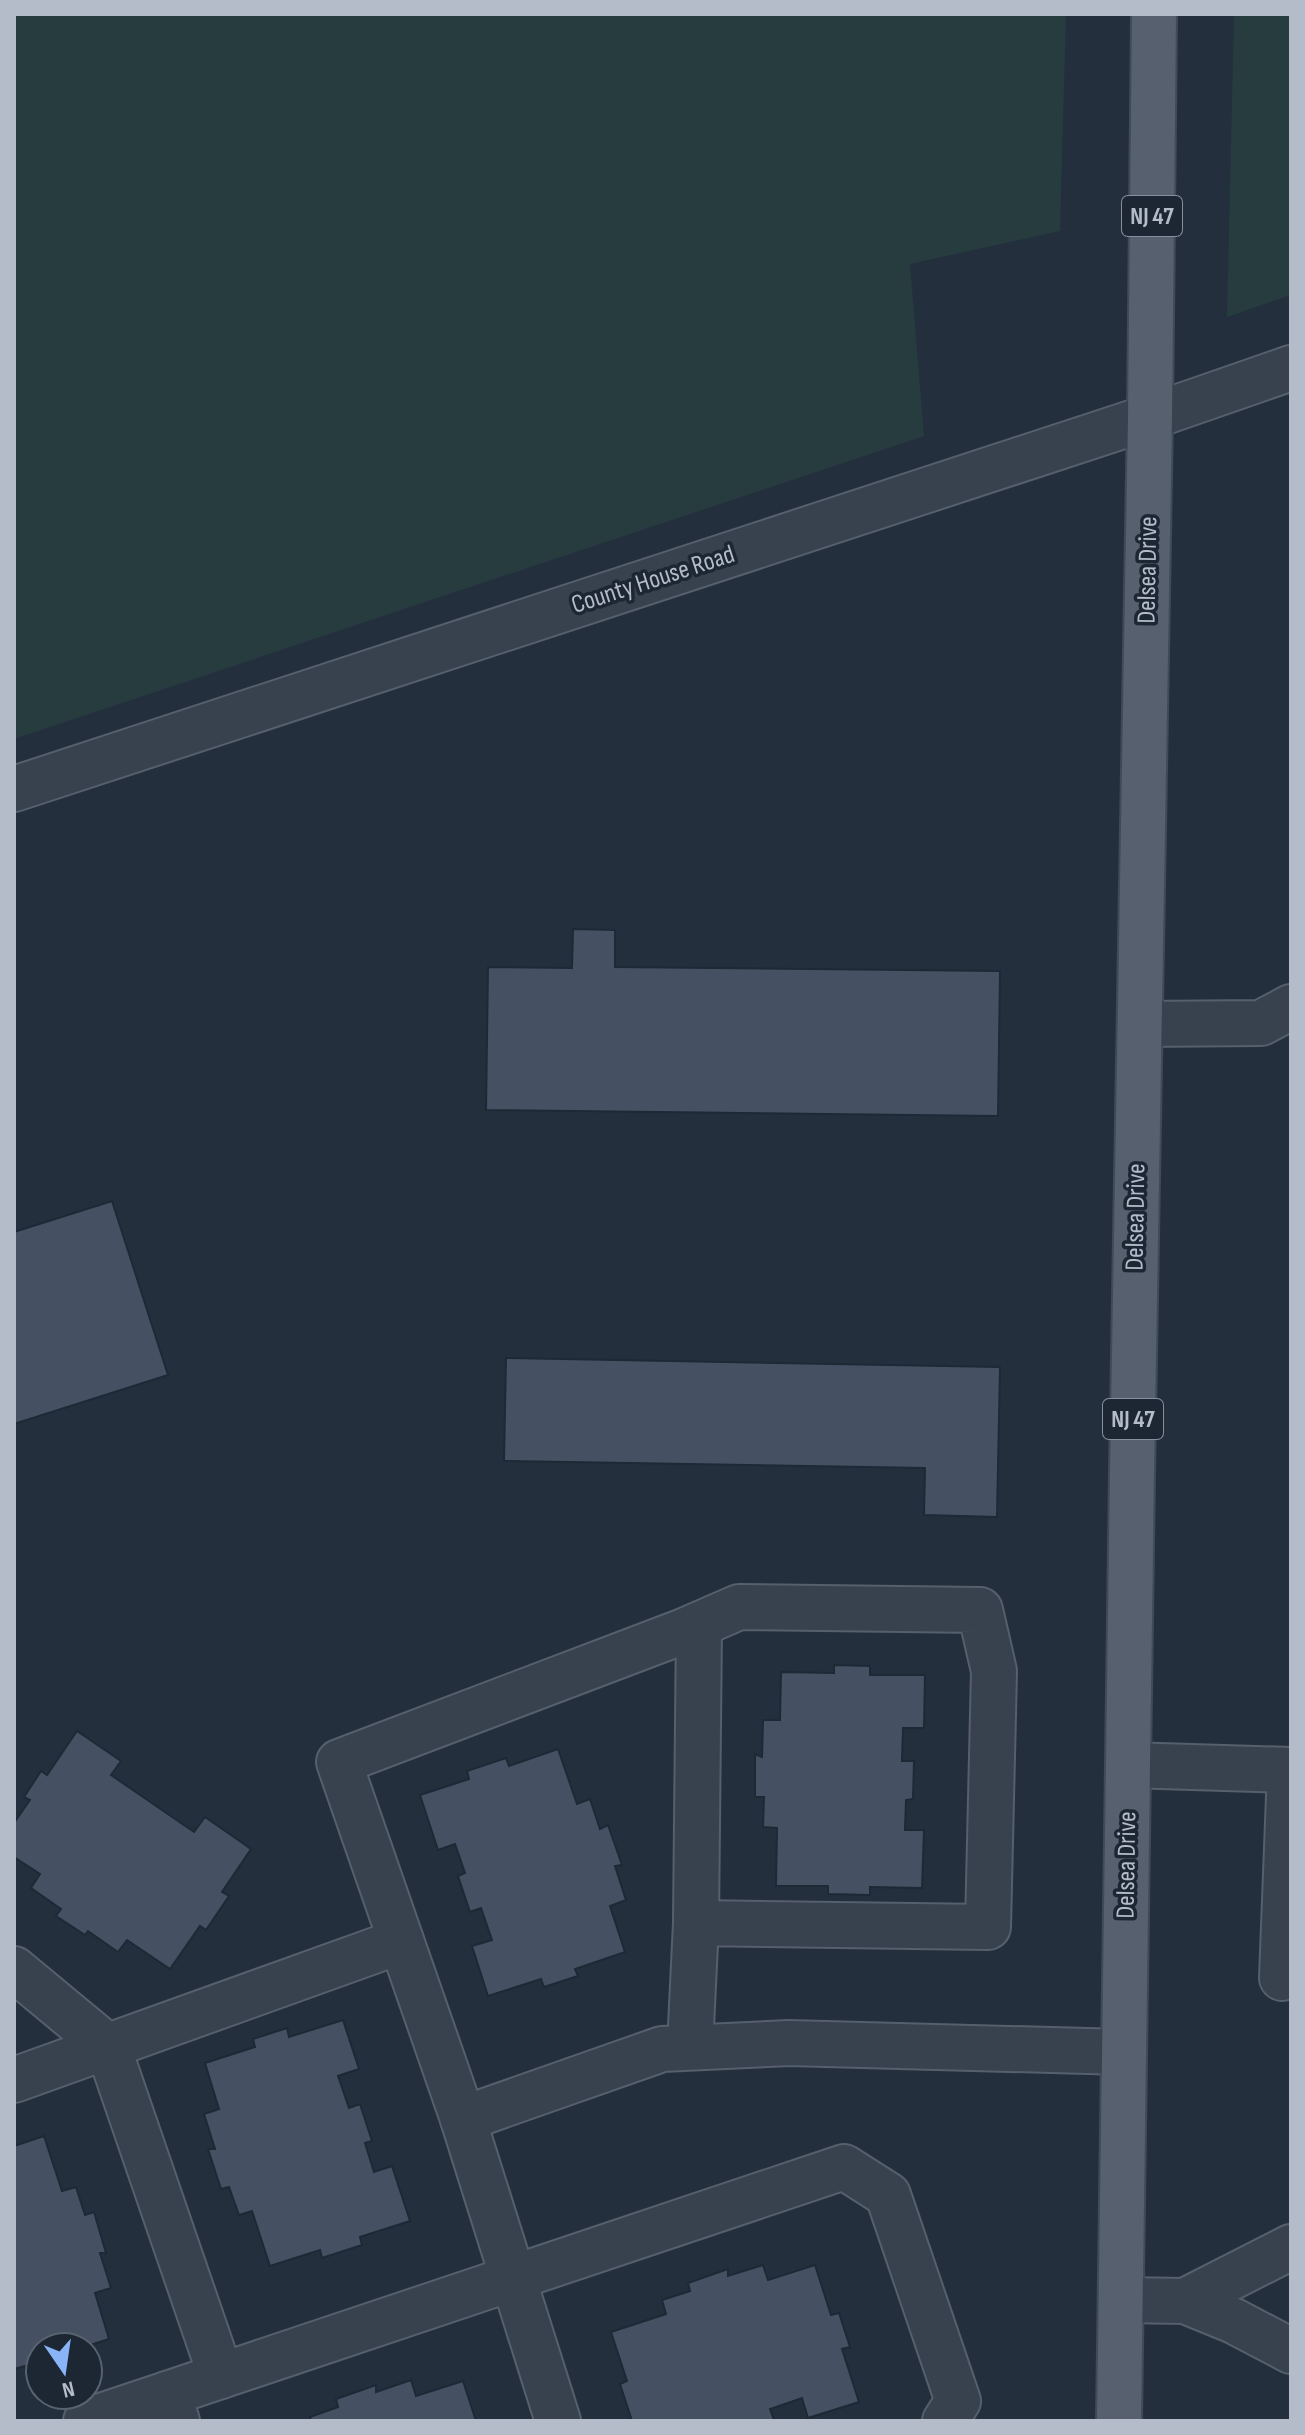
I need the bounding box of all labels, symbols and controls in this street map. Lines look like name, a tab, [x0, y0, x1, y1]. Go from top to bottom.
road number: NJ 47	[1122, 196, 1182, 236]
street label: Delsea Drive	[1132, 516, 1164, 624]
street label: County House Road	[568, 539, 738, 621]
street label: Delsea Drive	[1120, 1163, 1152, 1271]
road number: NJ 47	[1103, 1399, 1163, 1439]
street label: Delsea Drive	[1111, 1811, 1143, 1919]
north arrow	[24, 2331, 104, 2411]
text: N	[59, 2375, 77, 2404]

